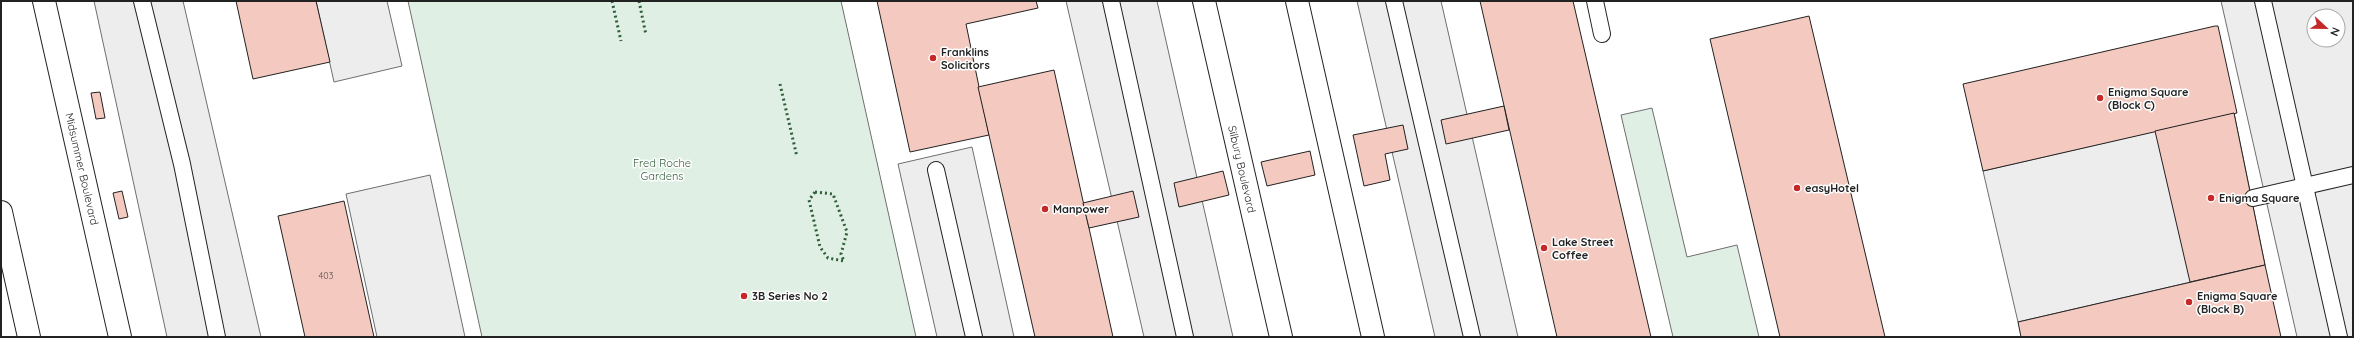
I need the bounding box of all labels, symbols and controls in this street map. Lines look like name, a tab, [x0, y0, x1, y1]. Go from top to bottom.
north arrow	[2306, 8, 2346, 48]
text: N	[2327, 25, 2343, 38]
place label: Franklins Solicitors	[941, 45, 990, 72]
marker: Franklins Solicitors	[928, 53, 938, 63]
place label: Enigma Square (Block C)	[2108, 85, 2189, 112]
marker: Enigma Square (Block C)	[2095, 93, 2105, 103]
street label: Midsummer Boulevard	[62, 111, 102, 227]
street label: Silbury Boulevard	[1225, 124, 1259, 214]
park label: Fred Roche Gardens	[633, 156, 691, 183]
place label: easyHotel	[1805, 181, 1859, 195]
marker: easyHotel	[1792, 183, 1802, 193]
place label: Enigma Square	[2219, 191, 2300, 205]
marker: Enigma Square	[2206, 193, 2216, 203]
place label: Manpower	[1053, 202, 1109, 216]
marker: Manpower	[1040, 204, 1050, 214]
place label: Lake Street Coffee	[1552, 235, 1614, 262]
marker: Lake Street Coffee	[1539, 243, 1549, 253]
house number: 403	[319, 270, 334, 281]
place label: 3B Series No 2	[752, 289, 828, 303]
place label: Enigma Square (Block B)	[2197, 289, 2278, 316]
marker: 3B Series No 2	[739, 291, 749, 301]
marker: Enigma Square (Block B)	[2184, 297, 2194, 307]

